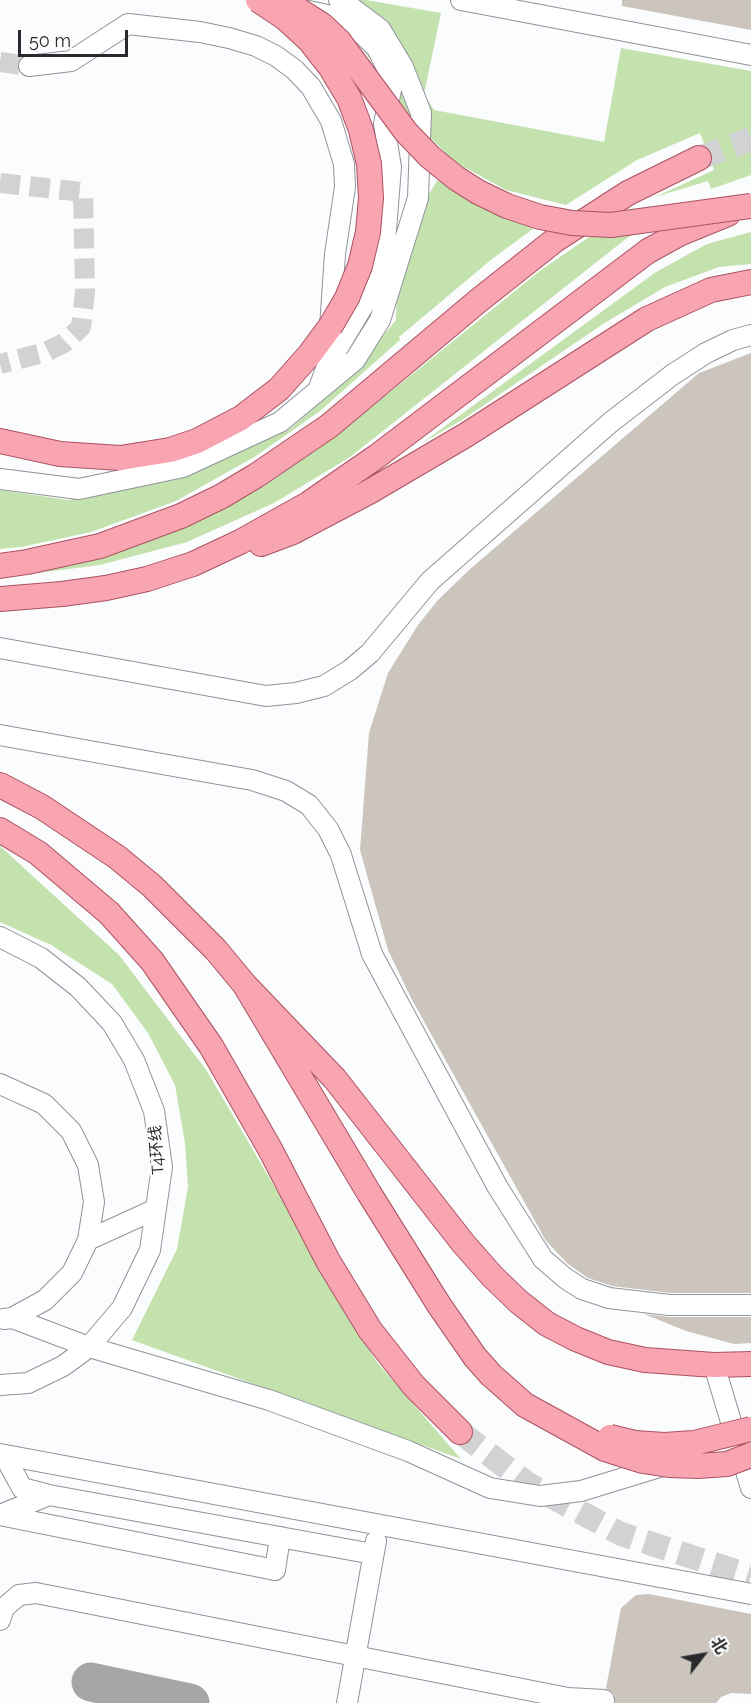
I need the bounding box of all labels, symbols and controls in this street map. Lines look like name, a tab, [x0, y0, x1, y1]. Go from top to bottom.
scale bar	[21, 18, 130, 56]
text: 50 m	[29, 30, 71, 51]
street label: T4环线	[146, 1125, 168, 1175]
north arrow	[673, 1625, 733, 1685]
text: 北	[707, 1634, 731, 1657]

